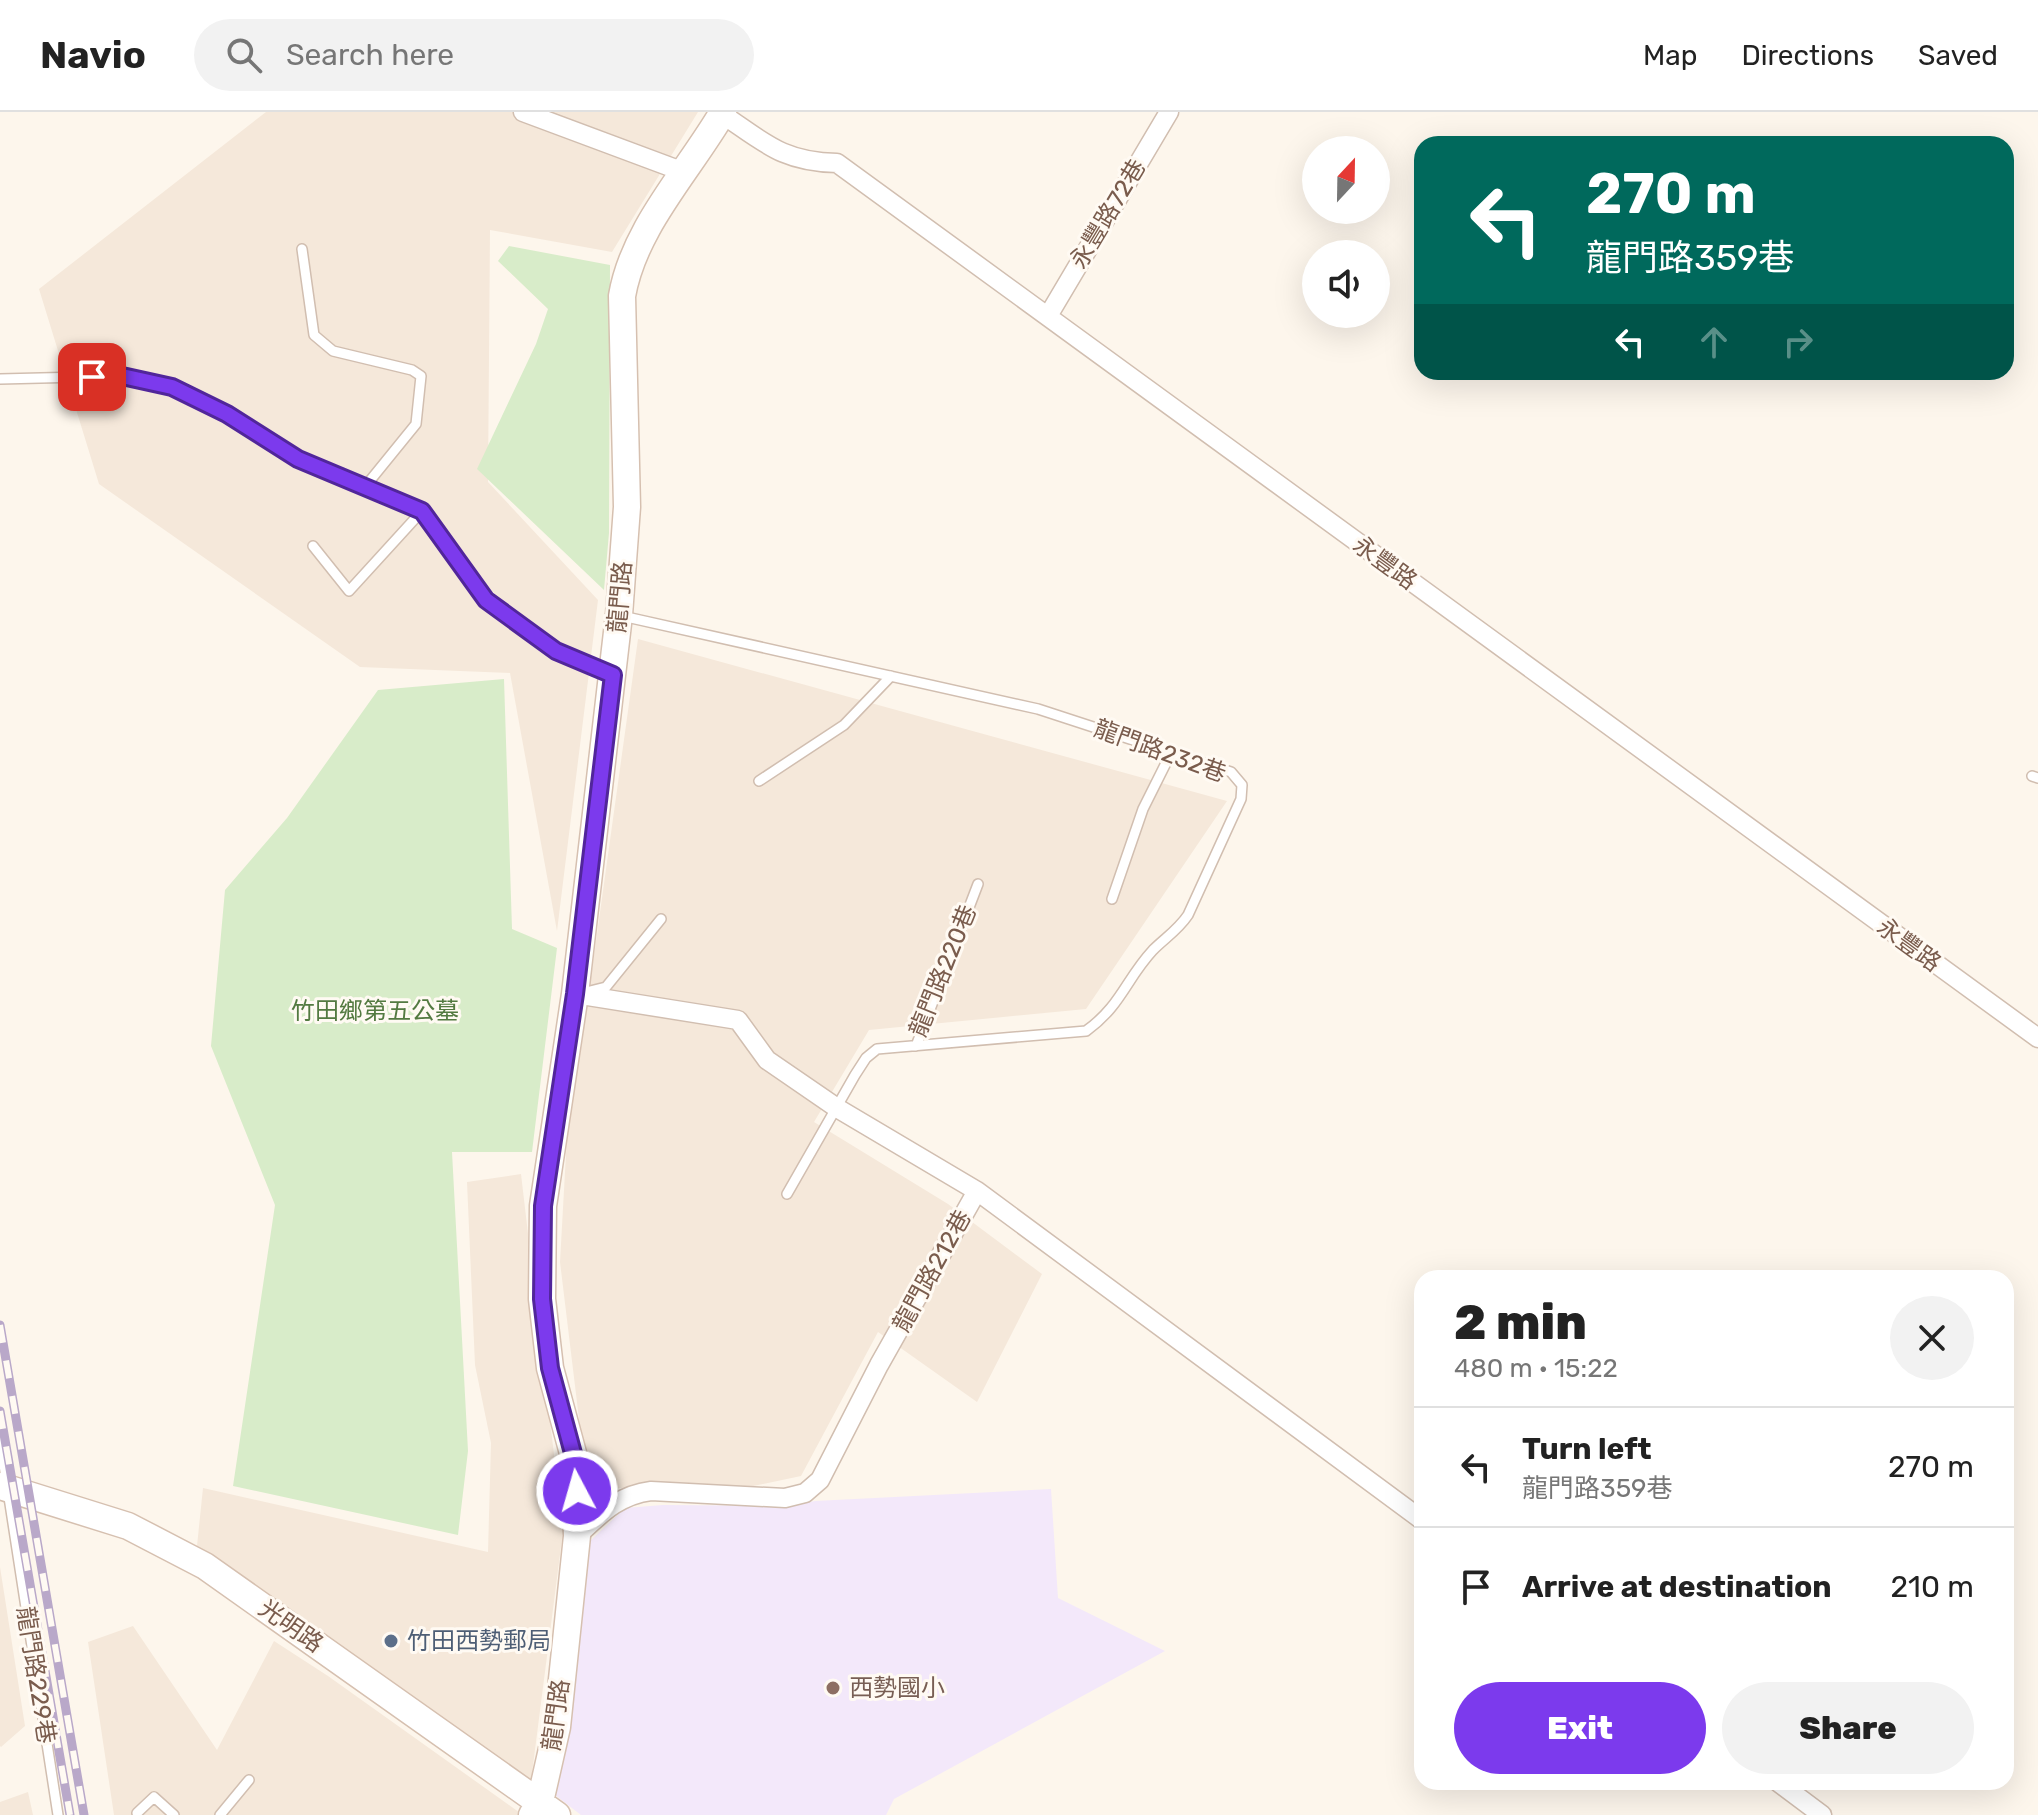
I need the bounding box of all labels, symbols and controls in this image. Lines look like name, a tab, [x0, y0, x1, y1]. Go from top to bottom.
search box	[194, 19, 754, 91]
text: Navio	[40, 32, 146, 78]
icon: search	[222, 33, 266, 77]
text: Search here	[286, 37, 454, 73]
text: Map	[1643, 39, 1697, 72]
text: Directions	[1741, 39, 1874, 72]
text: Saved	[1918, 39, 1998, 72]
north arrow	[1302, 136, 1390, 224]
map controls	[1302, 136, 1390, 328]
street label: 永豐路72巷	[1064, 154, 1152, 274]
text: 270 m	[1586, 161, 1756, 227]
icon: left	[1454, 168, 1558, 272]
text: 龍門路359巷	[1586, 236, 1794, 279]
button: sound	[1302, 240, 1390, 328]
icon: left	[1608, 320, 1652, 364]
icon: ahead	[1692, 320, 1736, 364]
icon: right	[1776, 320, 1820, 364]
pin	[58, 343, 126, 411]
icon: arrive	[70, 355, 114, 399]
street label: 永豐路	[1348, 531, 1422, 595]
street label: 龍門路	[603, 560, 637, 634]
street label: 龍門路232巷	[1090, 714, 1230, 788]
street label: 龍門路220巷	[904, 901, 982, 1041]
street label: 永豐路	[1872, 913, 1946, 977]
park label: 竹田鄉第五公墓	[291, 997, 459, 1025]
street label: 龍門路212巷	[887, 1205, 977, 1337]
text: 2 min	[1454, 1294, 1587, 1351]
button: close	[1890, 1296, 1974, 1380]
text: 480 m · 15:22	[1454, 1353, 1618, 1384]
text: Turn left	[1522, 1431, 1652, 1467]
icon: left	[1454, 1445, 1498, 1489]
position arrow	[535, 1449, 619, 1533]
text: 270 m	[1888, 1449, 1974, 1485]
text: 龍門路359巷	[1522, 1473, 1673, 1504]
icon: arrive	[1454, 1565, 1498, 1609]
text: Arrive at destination	[1522, 1569, 1832, 1605]
text: 210 m	[1890, 1569, 1974, 1605]
street label: 光明路	[253, 1594, 329, 1658]
street label: 龍門路229巷	[11, 1604, 61, 1746]
place label: 竹田西勢郵局	[407, 1627, 551, 1655]
marker: 竹田西勢郵局	[382, 1632, 400, 1650]
place label: 西勢國小	[849, 1674, 945, 1702]
street label: 龍門路	[537, 1677, 575, 1753]
marker: 西勢國小	[824, 1679, 842, 1697]
button: Exit	[1454, 1682, 1706, 1774]
button: Share	[1722, 1682, 1974, 1774]

